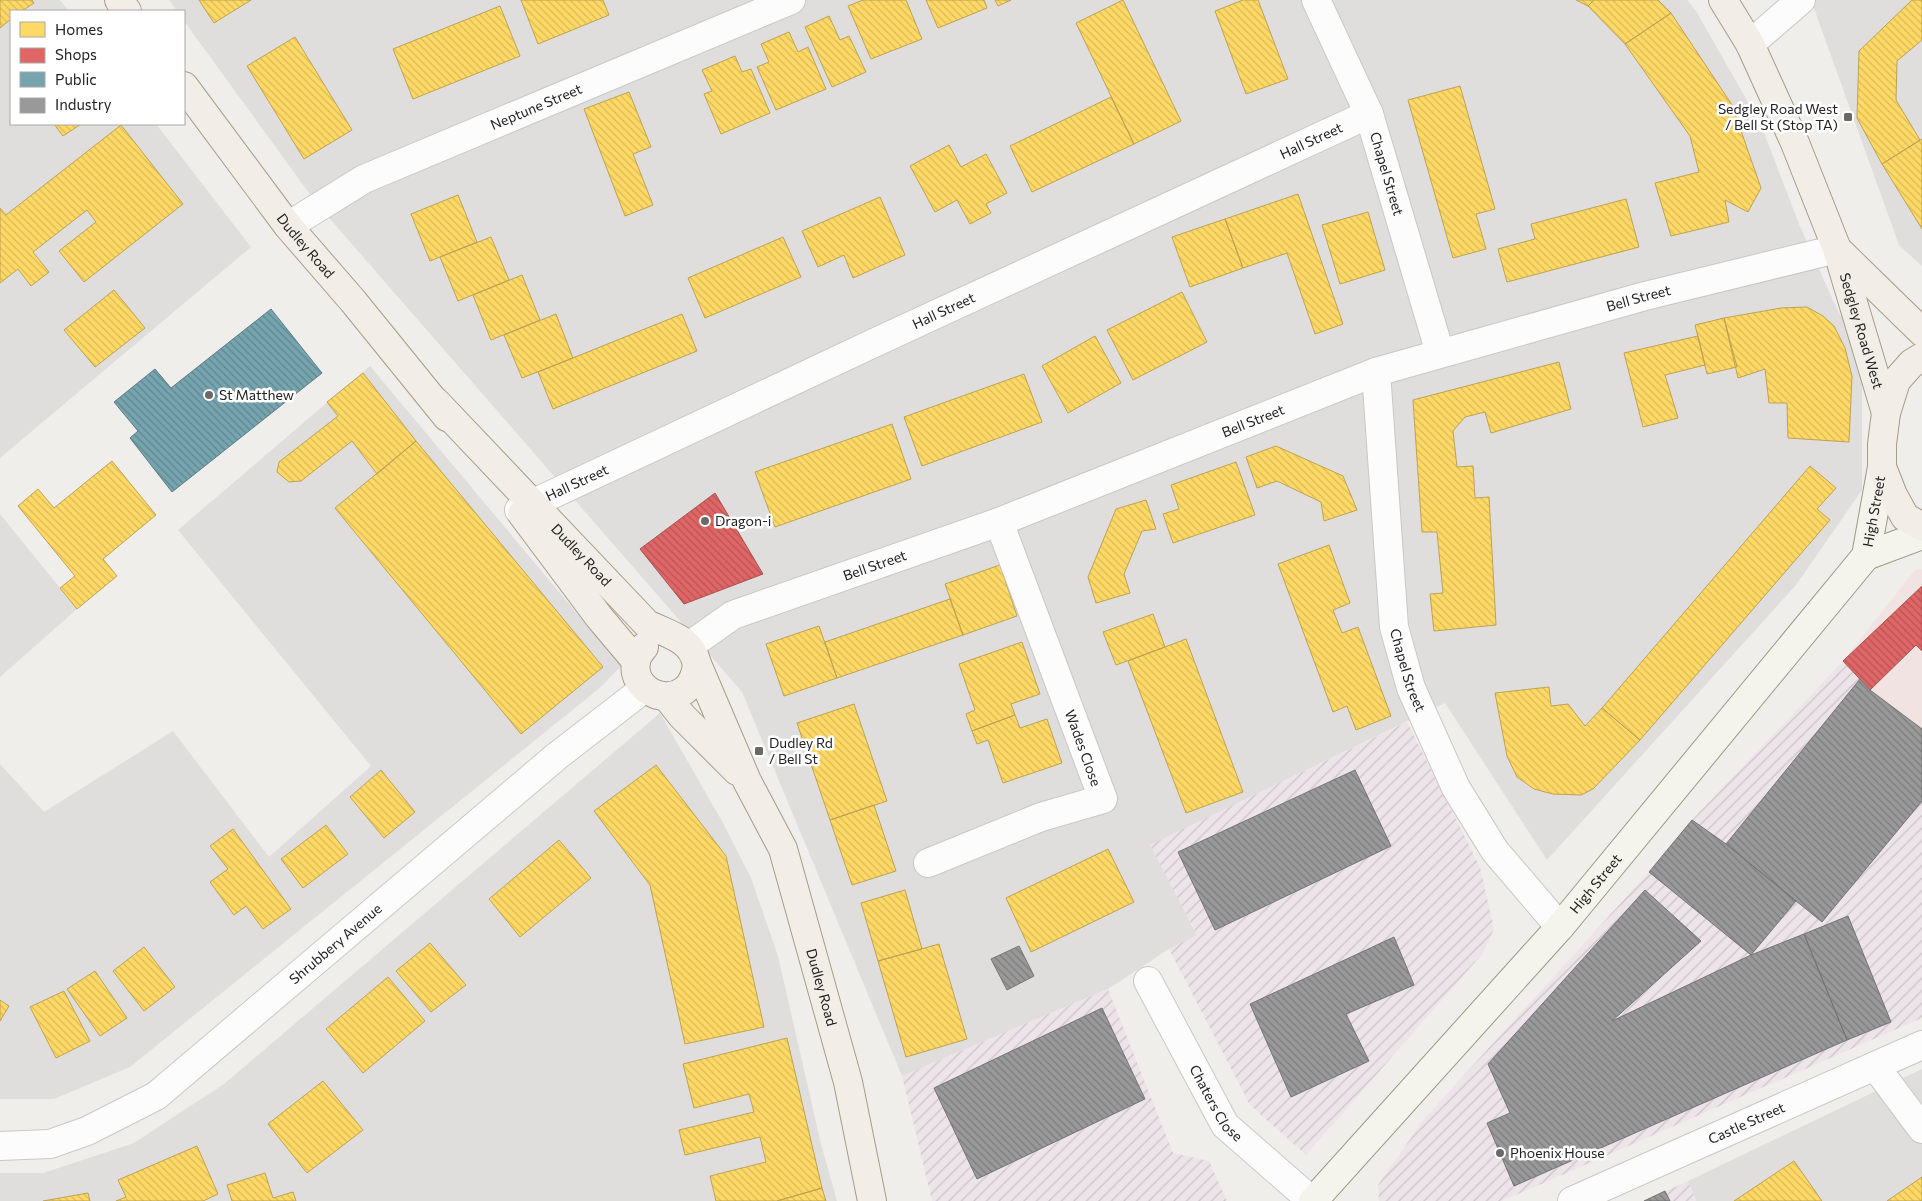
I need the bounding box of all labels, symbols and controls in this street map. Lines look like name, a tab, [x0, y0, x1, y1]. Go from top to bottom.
legend	[10, 10, 185, 125]
text: Homes	[55, 20, 103, 38]
text: Shops	[55, 45, 97, 63]
text: Public	[55, 70, 97, 88]
street label: Neptune Street	[488, 80, 584, 133]
text: Industry	[55, 95, 112, 113]
place label: Sedgley Road West / Bell St (Stop TA)	[1718, 100, 1838, 133]
marker: Sedgley Road West / Bell St (Stop TA)	[1842, 111, 1854, 123]
street label: Hall Street	[1277, 118, 1345, 162]
street label: Chapel Street	[1367, 130, 1408, 218]
street label: Dudley Road	[274, 210, 338, 281]
street label: Sedgley Road West	[1837, 271, 1887, 391]
street label: Bell Street	[1604, 281, 1672, 315]
street label: Hall Street	[909, 288, 978, 332]
place label: St Matthew	[219, 386, 294, 403]
marker: St Matthew	[203, 389, 215, 401]
street label: Bell Street	[1219, 400, 1287, 441]
street label: Hall Street	[543, 460, 611, 504]
street label: High Street	[1859, 474, 1888, 548]
place label: Dragon-i	[715, 512, 771, 529]
marker: Dragon-i	[699, 515, 711, 527]
street label: Dudley Road	[548, 520, 615, 589]
street label: Bell Street	[841, 546, 909, 584]
street label: Chapel Street	[1387, 627, 1430, 715]
street label: Wades Close	[1062, 707, 1105, 789]
place label: Dudley Rd / Bell St	[769, 734, 833, 767]
marker: Dudley Rd / Bell St	[753, 745, 765, 757]
street label: High Street	[1566, 850, 1625, 917]
street label: Shrubbery Avenue	[286, 899, 385, 987]
street label: Dudley Road	[803, 946, 841, 1028]
street label: Chaters Close	[1186, 1062, 1246, 1145]
street label: Castle Street	[1705, 1098, 1788, 1147]
place label: Phoenix House	[1510, 1144, 1605, 1161]
marker: Phoenix House	[1494, 1147, 1506, 1159]

